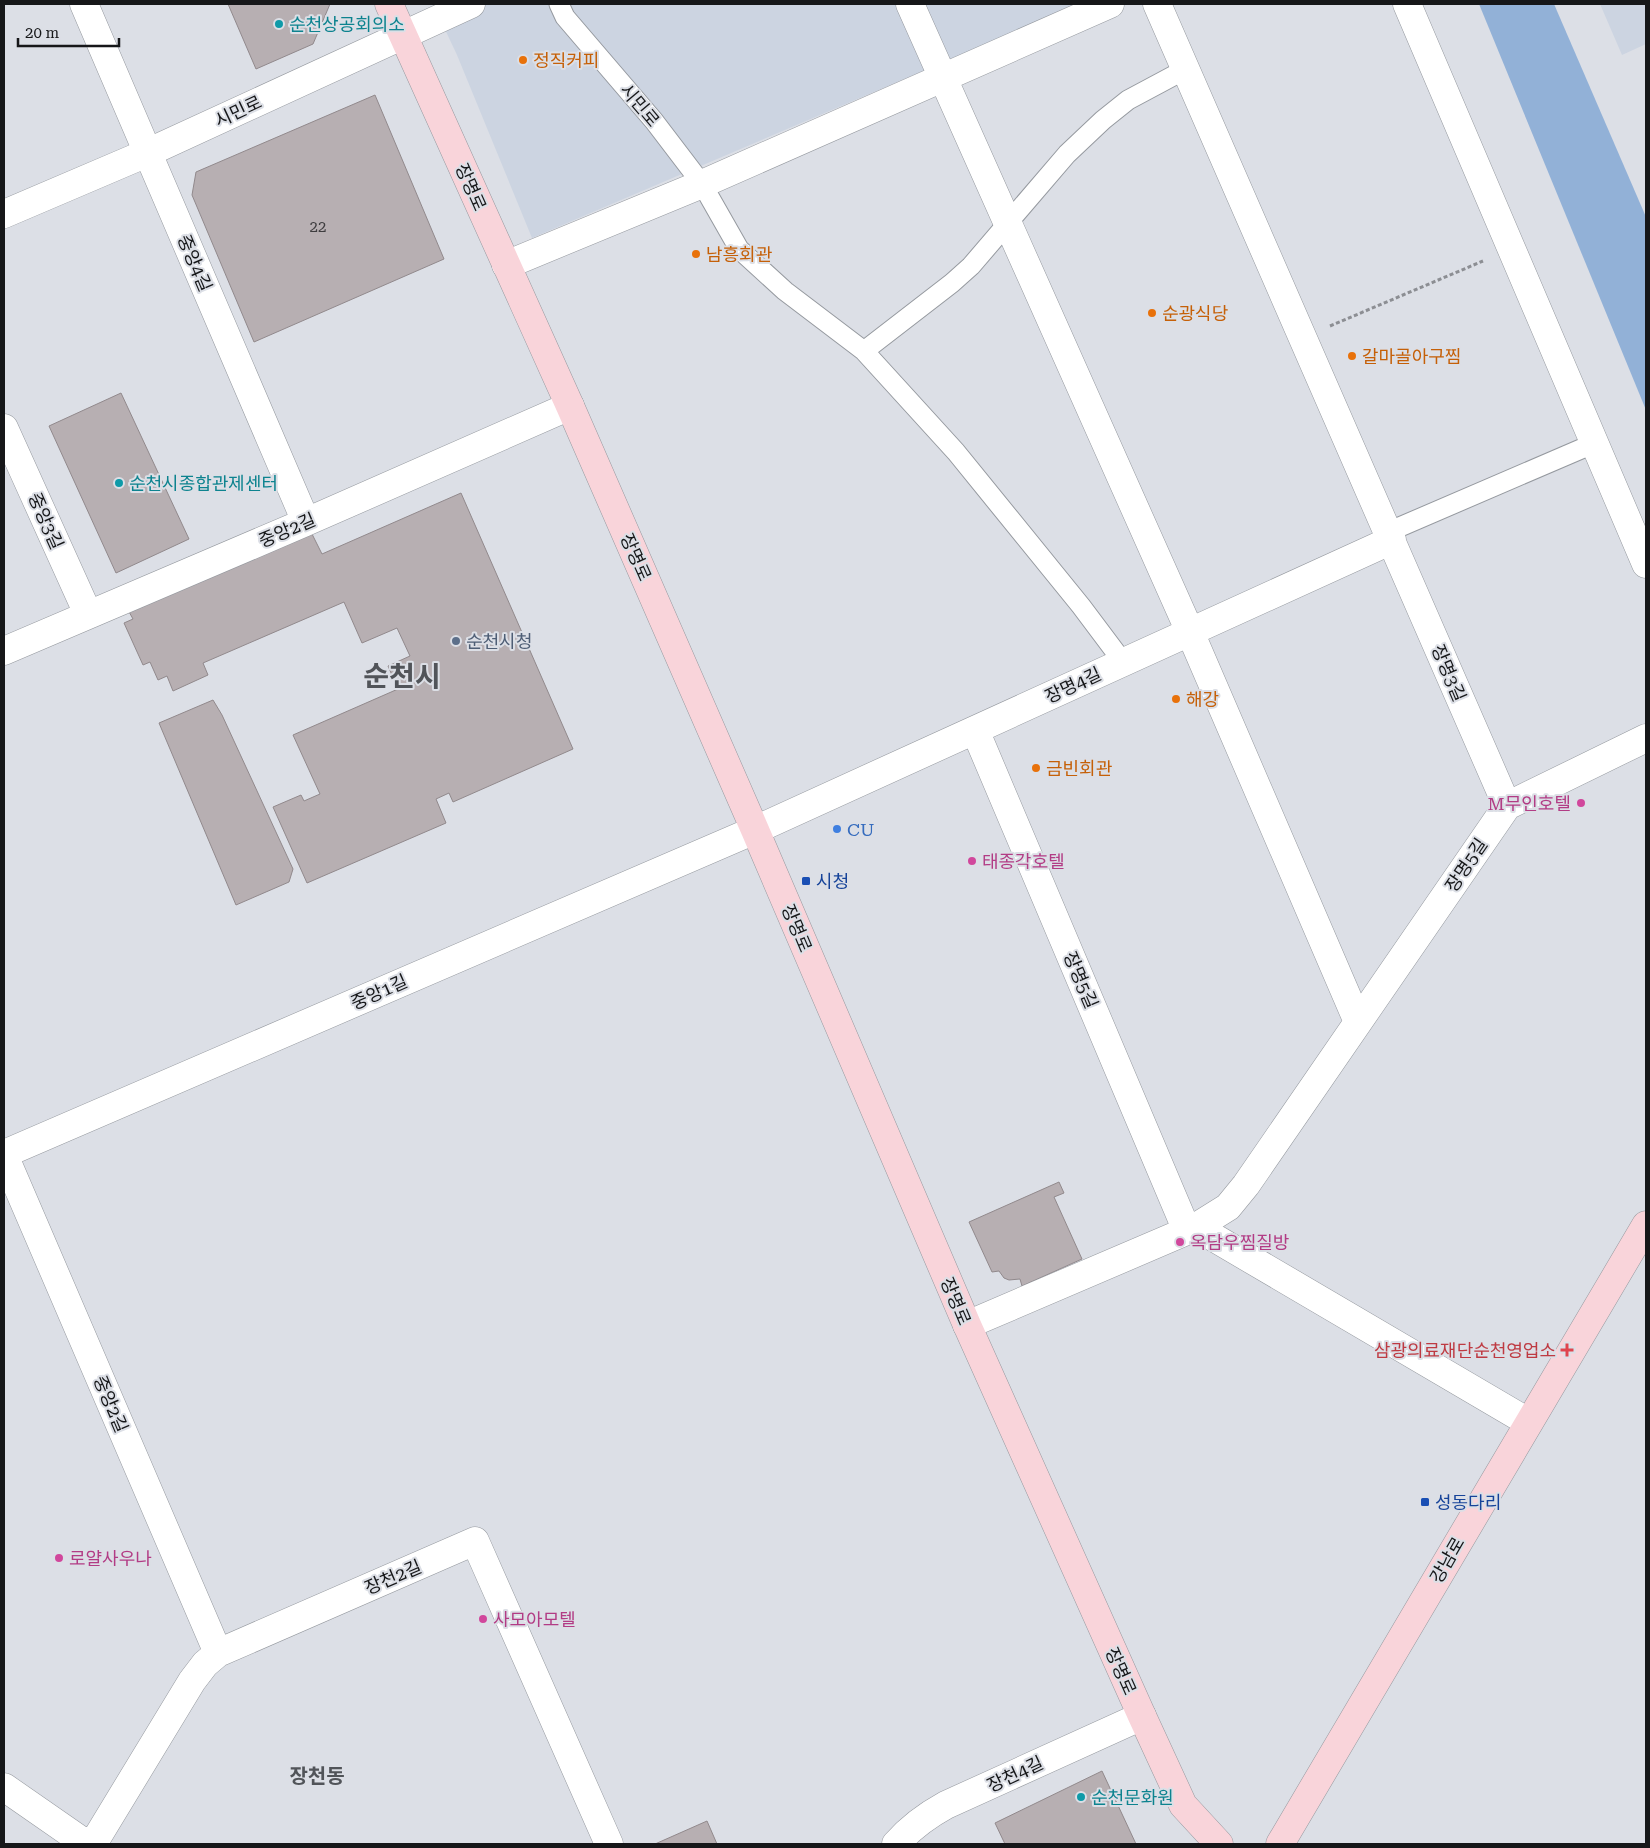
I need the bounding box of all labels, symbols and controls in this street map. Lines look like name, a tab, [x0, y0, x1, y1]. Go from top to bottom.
place label: 순천상공회의소	[289, 14, 405, 35]
scale bar	[18, 15, 119, 47]
marker: 순천상공회의소	[273, 18, 285, 30]
text: 20 m	[25, 24, 60, 42]
place label: 정직커피	[533, 50, 599, 71]
marker: 정직커피	[517, 54, 529, 66]
street label: 시민로	[616, 79, 664, 131]
street label: 시민로	[211, 91, 265, 131]
street label: 장명로	[451, 160, 491, 214]
house number: 22	[310, 218, 326, 236]
street label: 중앙4길	[174, 231, 216, 295]
place label: 남흥회관	[706, 244, 773, 265]
marker: 남흥회관	[690, 248, 702, 260]
place label: 순광식당	[1162, 303, 1228, 324]
marker: 순광식당	[1146, 307, 1158, 319]
place label: 갈마골아구찜	[1362, 346, 1461, 367]
marker: 갈마골아구찜	[1346, 350, 1358, 362]
place label: 순천시종합관제센터	[129, 473, 278, 494]
marker: 순천시종합관제센터	[113, 477, 125, 489]
street label: 중앙3길	[24, 489, 68, 553]
street label: 중앙2길	[255, 509, 319, 551]
street label: 장명로	[616, 530, 656, 584]
place label: 순천시청	[466, 631, 532, 652]
marker: 순천시청	[450, 635, 462, 647]
street label: 장명3길	[1428, 641, 1470, 705]
district label: 순천시	[363, 660, 441, 693]
street label: 장명4길	[1041, 663, 1105, 707]
place label: 해강	[1186, 689, 1219, 710]
marker: 해강	[1170, 693, 1182, 705]
place label: 금빈회관	[1046, 758, 1113, 779]
marker: 금빈회관	[1030, 762, 1042, 774]
place label: M무인호텔	[1488, 793, 1571, 814]
marker: M무인호텔	[1575, 797, 1587, 809]
place label: CU	[847, 819, 874, 840]
marker: CU	[831, 823, 843, 835]
street label: 장명5길	[1441, 834, 1491, 896]
place label: 태종각호텔	[982, 851, 1065, 872]
marker: 태종각호텔	[966, 855, 978, 867]
place label: 시청	[816, 871, 849, 892]
marker: 시청	[800, 875, 812, 887]
street label: 장명로	[778, 901, 816, 955]
street label: 장명5길	[1060, 948, 1102, 1012]
street label: 중앙1길	[347, 970, 411, 1014]
place label: 옥담우찜질방	[1190, 1232, 1289, 1253]
marker: 옥담우찜질방	[1174, 1236, 1186, 1248]
street label: 장명로	[937, 1274, 975, 1328]
place label: 삼광의료재단순천영업소	[1374, 1340, 1556, 1361]
marker: 삼광의료재단순천영업소	[1560, 1343, 1574, 1357]
street label: 중앙2길	[90, 1372, 132, 1436]
place label: 성동다리	[1435, 1492, 1501, 1513]
marker: 성동다리	[1419, 1496, 1431, 1508]
street label: 강남로	[1425, 1533, 1469, 1587]
place label: 로얄사우나	[69, 1548, 152, 1569]
marker: 로얄사우나	[53, 1552, 65, 1564]
street label: 장천2길	[361, 1556, 425, 1598]
place label: 사모아모텔	[493, 1609, 576, 1630]
marker: 사모아모텔	[477, 1613, 489, 1625]
street label: 장명로	[1101, 1644, 1141, 1698]
street label: 장천4길	[983, 1752, 1047, 1796]
district label: 장천동	[289, 1764, 345, 1788]
place label: 순천문화원	[1091, 1787, 1174, 1808]
marker: 순천문화원	[1075, 1791, 1087, 1803]

